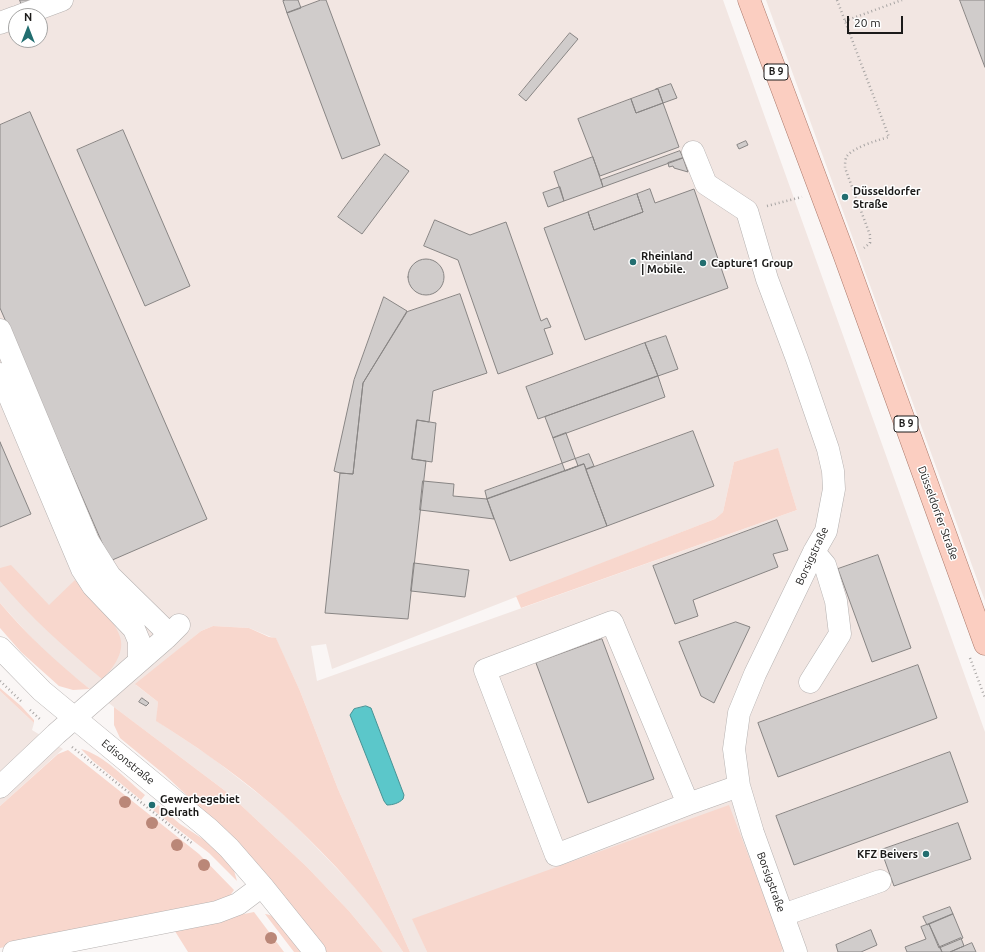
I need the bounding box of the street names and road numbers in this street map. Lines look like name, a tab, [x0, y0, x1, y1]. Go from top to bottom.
road number: B 9	[764, 64, 788, 80]
road number: B 9	[894, 416, 918, 432]
street label: Düsseldorfer Straße	[915, 464, 961, 562]
street label: Borsigstraße	[793, 525, 831, 587]
street label: Edisonstraße	[99, 737, 157, 787]
street label: Borsigstraße	[754, 850, 788, 914]

